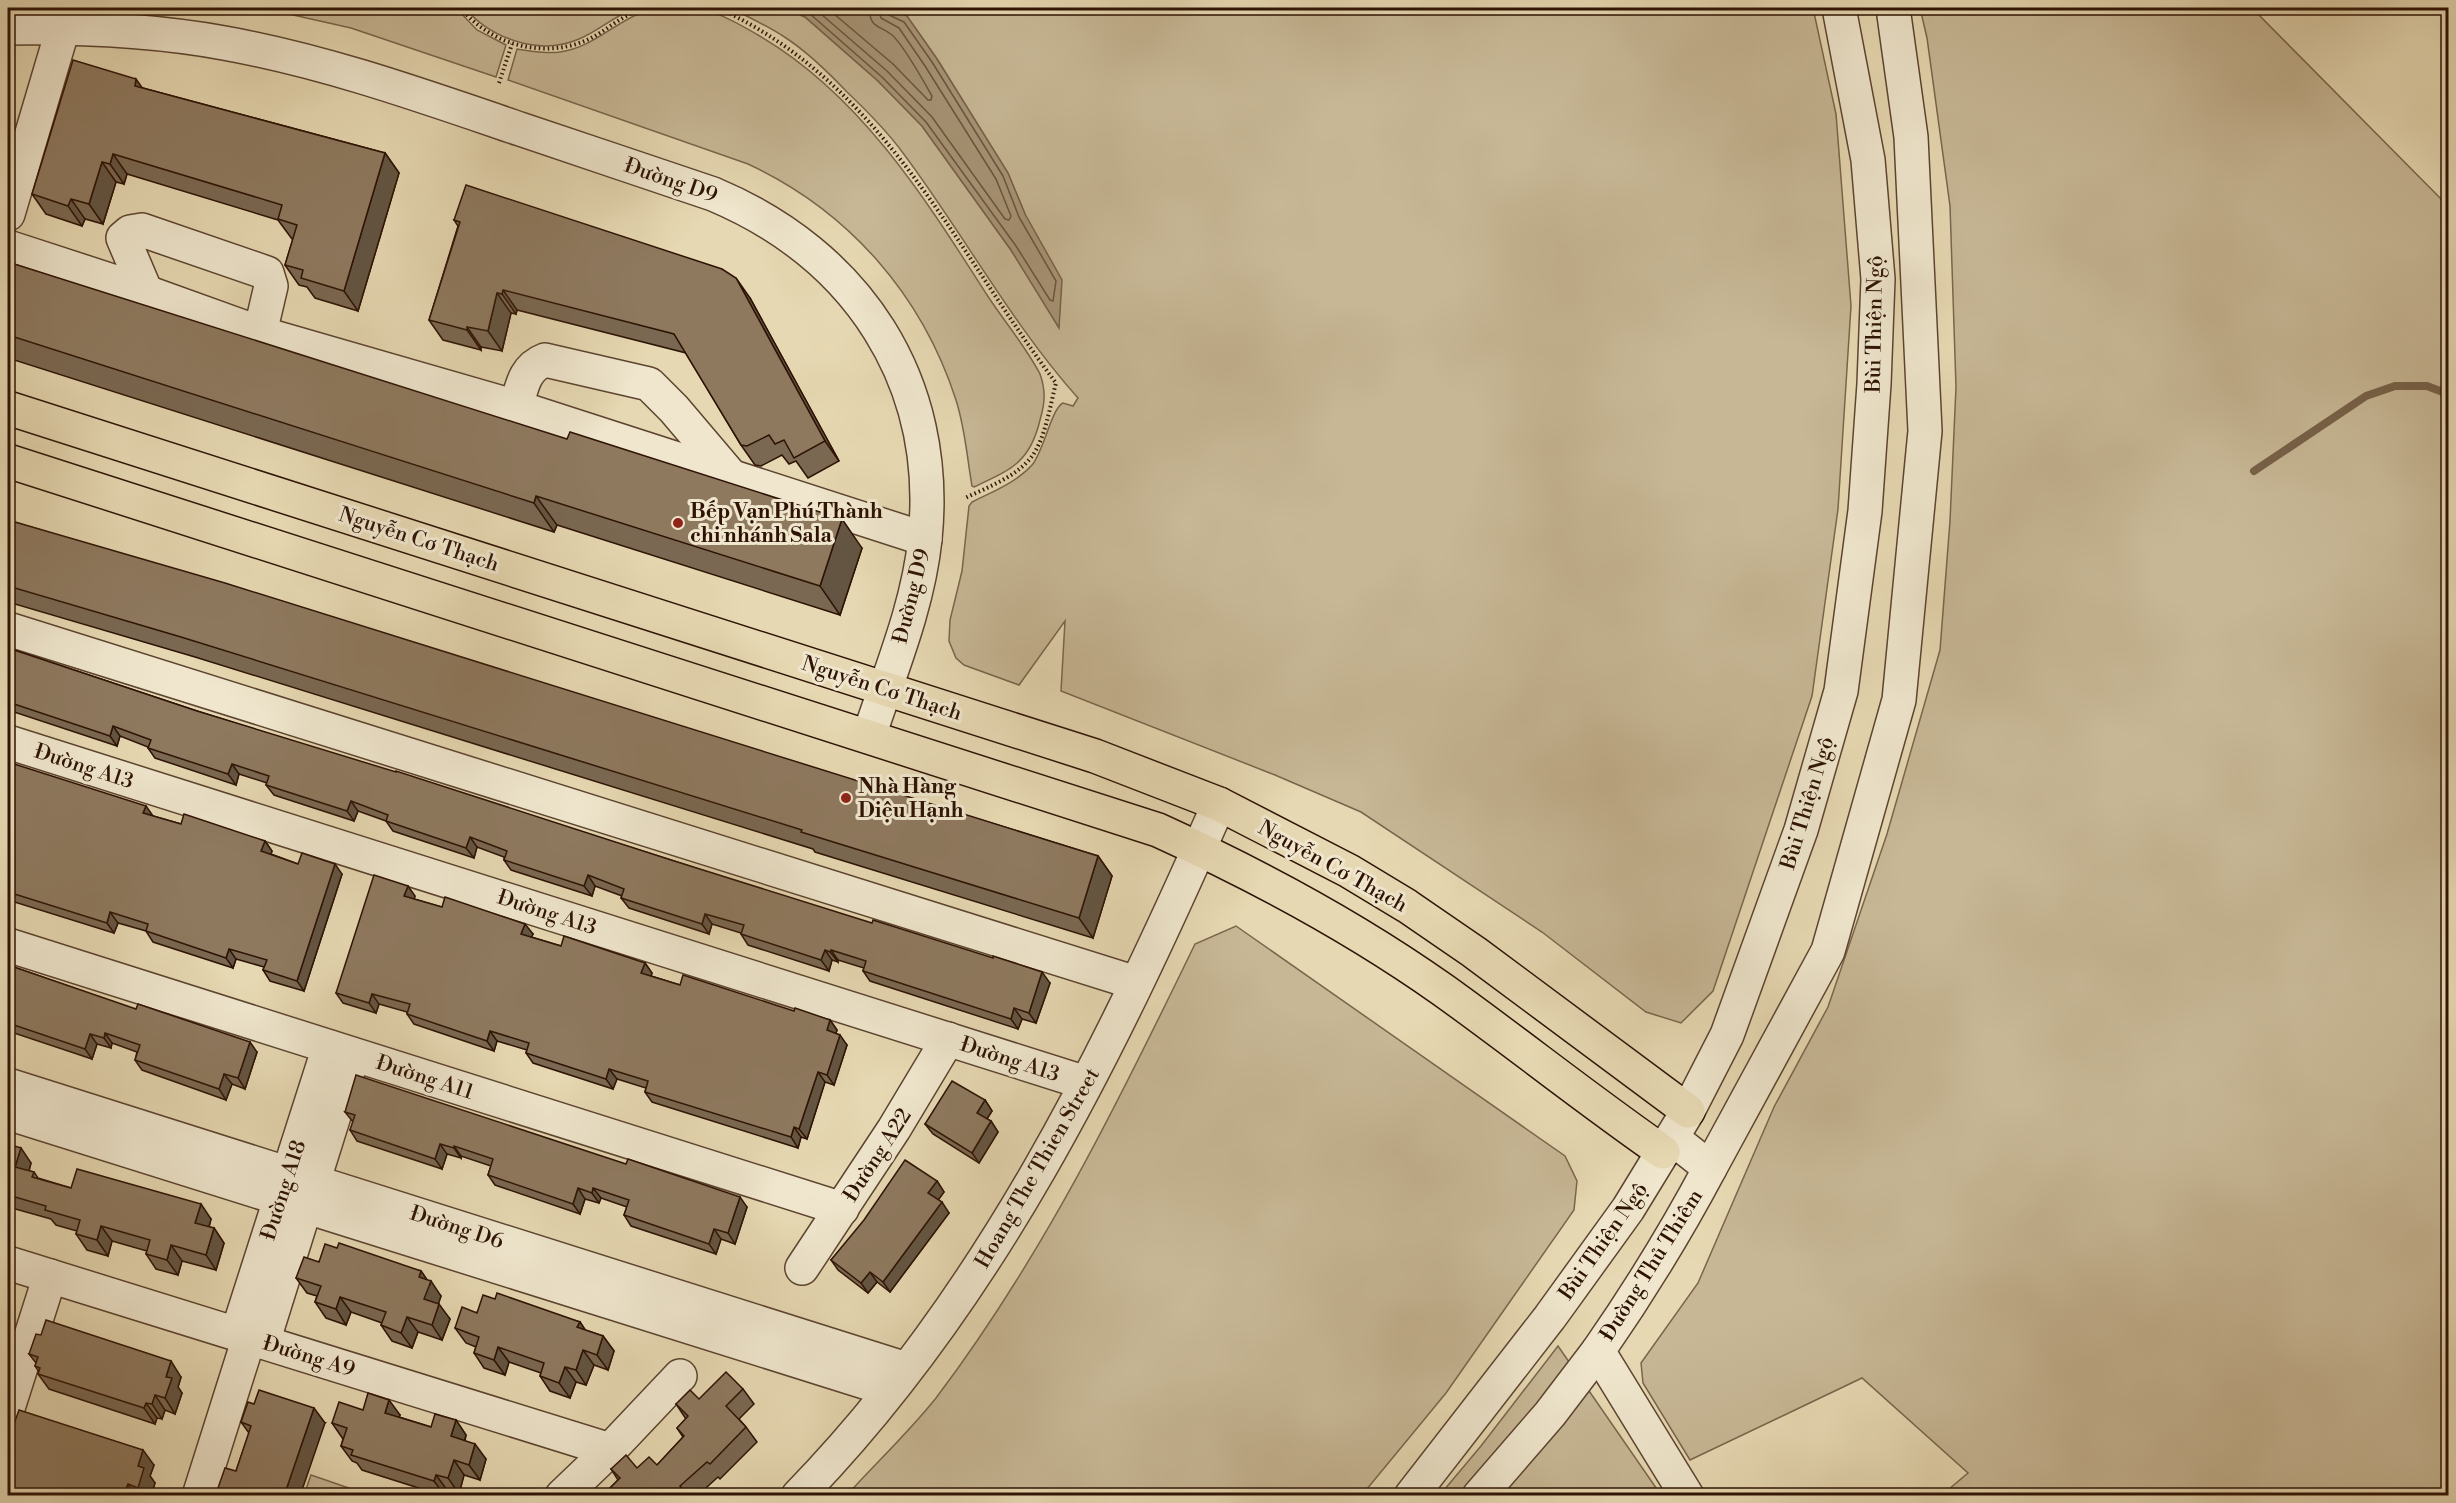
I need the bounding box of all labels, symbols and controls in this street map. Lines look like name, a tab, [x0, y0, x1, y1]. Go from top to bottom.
street label: Đường D9	[621, 153, 721, 209]
street label: Bùi Thiện Ngộ	[1861, 255, 1889, 394]
place label: Bếp Vạn Phú Thành chi nhánh Sala	[690, 499, 883, 549]
street label: Nguyễn Cơ Thạch	[335, 502, 502, 578]
marker: Bếp Vạn Phú Thành chi nhánh Sala	[671, 516, 685, 530]
street label: Đường D9	[888, 546, 936, 646]
street label: Nguyễn Cơ Thạch	[798, 651, 965, 727]
street label: Bùi Thiện Ngộ	[1775, 734, 1841, 874]
street label: Đường A13	[31, 739, 137, 795]
place label: Nhà Hàng Diệu Hạnh	[858, 774, 964, 824]
marker: Nhà Hàng Diệu Hạnh	[839, 791, 853, 805]
street label: Nguyễn Cơ Thạch	[1253, 815, 1412, 919]
street label: Đường A13	[494, 885, 600, 941]
street label: Đường A13	[957, 1032, 1063, 1088]
street label: Đường A11	[373, 1050, 477, 1106]
street label: Hoang The Thien Street	[970, 1063, 1106, 1273]
street label: Đường A22	[838, 1104, 918, 1207]
street label: Đường A18	[256, 1137, 312, 1244]
street label: Bùi Thiện Ngộ	[1553, 1178, 1654, 1306]
street label: Đường Thủ Thiêm	[1595, 1185, 1709, 1346]
street label: Đường D6	[407, 1201, 507, 1255]
street label: Đường A9	[260, 1331, 358, 1383]

